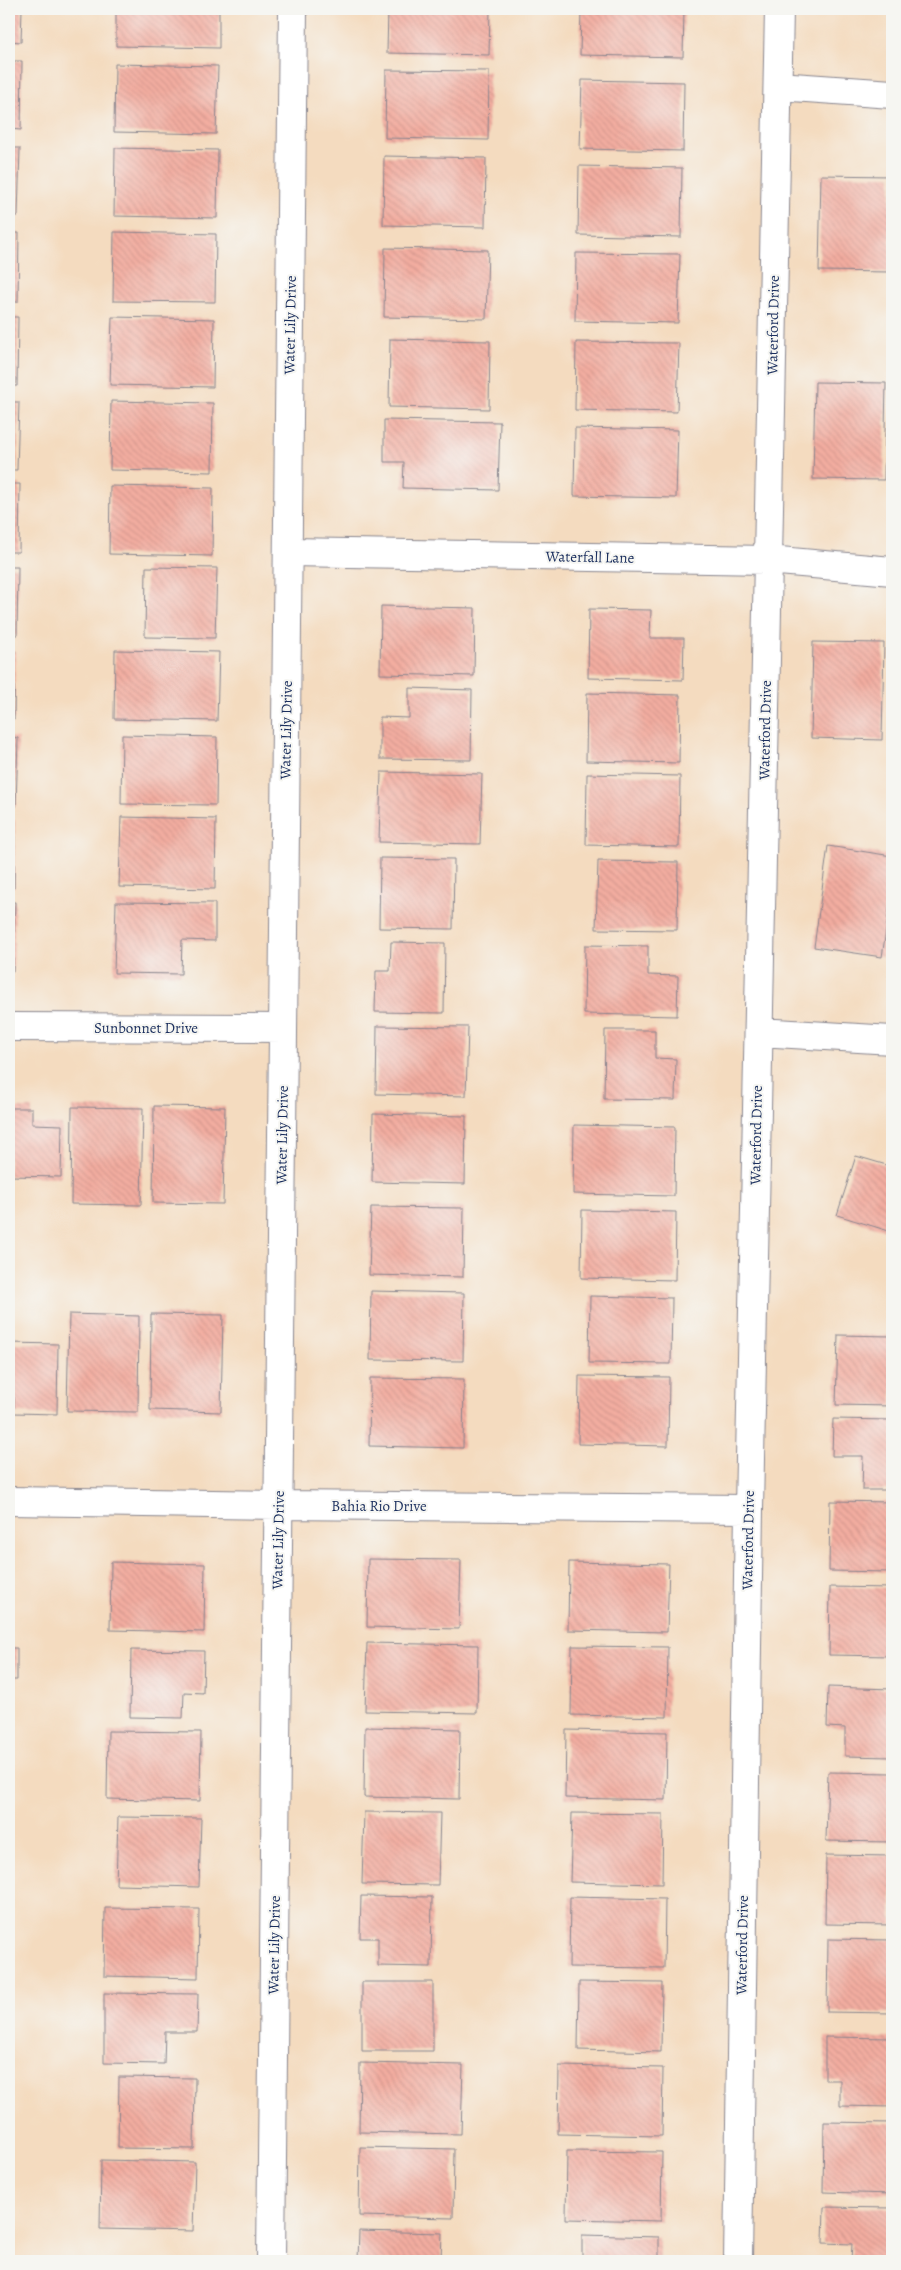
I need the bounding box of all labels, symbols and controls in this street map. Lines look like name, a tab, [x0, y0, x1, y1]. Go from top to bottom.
street label: Water Lily Drive	[279, 275, 301, 376]
street label: Waterford Drive	[762, 275, 784, 376]
street label: Waterfall Lane	[544, 546, 635, 568]
street label: Water Lily Drive	[275, 680, 297, 781]
street label: Waterford Drive	[754, 680, 776, 781]
street label: Sunbonnet Drive	[94, 1018, 198, 1038]
street label: Water Lily Drive	[271, 1085, 293, 1186]
street label: Waterford Drive	[745, 1085, 767, 1186]
street label: Water Lily Drive	[267, 1490, 289, 1591]
street label: Waterford Drive	[737, 1490, 759, 1591]
street label: Bahia Rio Drive	[331, 1496, 427, 1516]
street label: Water Lily Drive	[263, 1895, 285, 1996]
street label: Waterford Drive	[731, 1895, 753, 1996]

